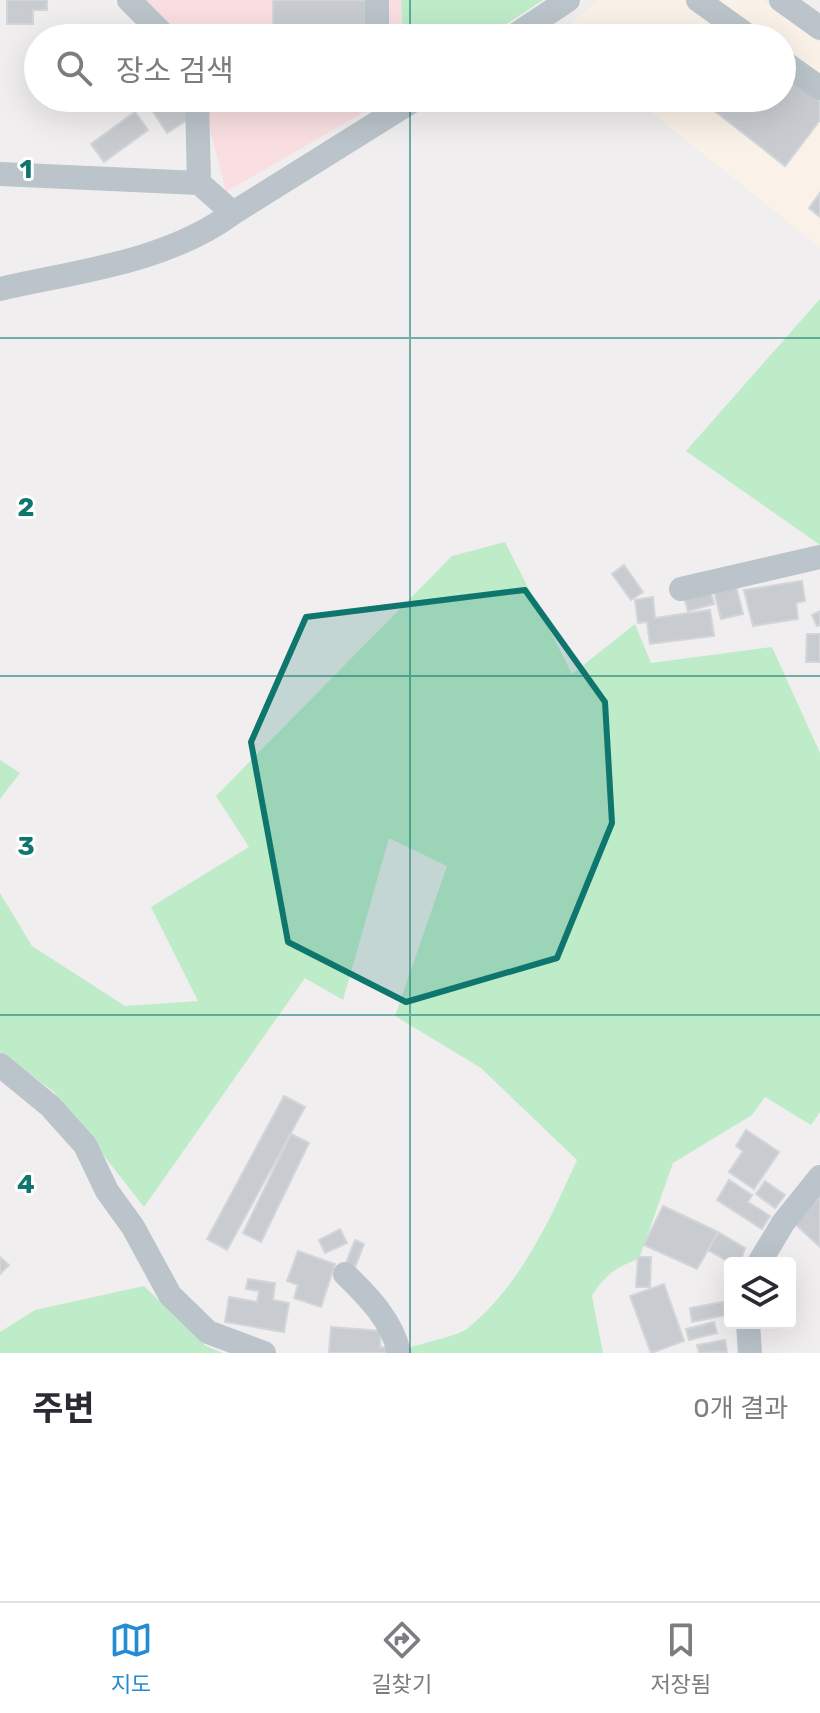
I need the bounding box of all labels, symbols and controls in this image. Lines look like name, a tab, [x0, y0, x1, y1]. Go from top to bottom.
search box	[24, 24, 796, 112]
icon: search	[52, 46, 96, 90]
text: 장소 검색	[116, 53, 234, 89]
text: 1	[20, 154, 32, 185]
text: 2	[18, 492, 34, 523]
text: 3	[17, 831, 35, 862]
text: 4	[17, 1169, 35, 1200]
map controls	[724, 1257, 796, 1329]
button: layers	[724, 1257, 796, 1329]
text: 주변	[32, 1388, 95, 1429]
text: 0개 결과	[693, 1393, 788, 1424]
tab: 지도	[109, 1618, 153, 1698]
tab: 길찾기	[371, 1618, 432, 1698]
tab: 저장됨	[650, 1618, 711, 1698]

